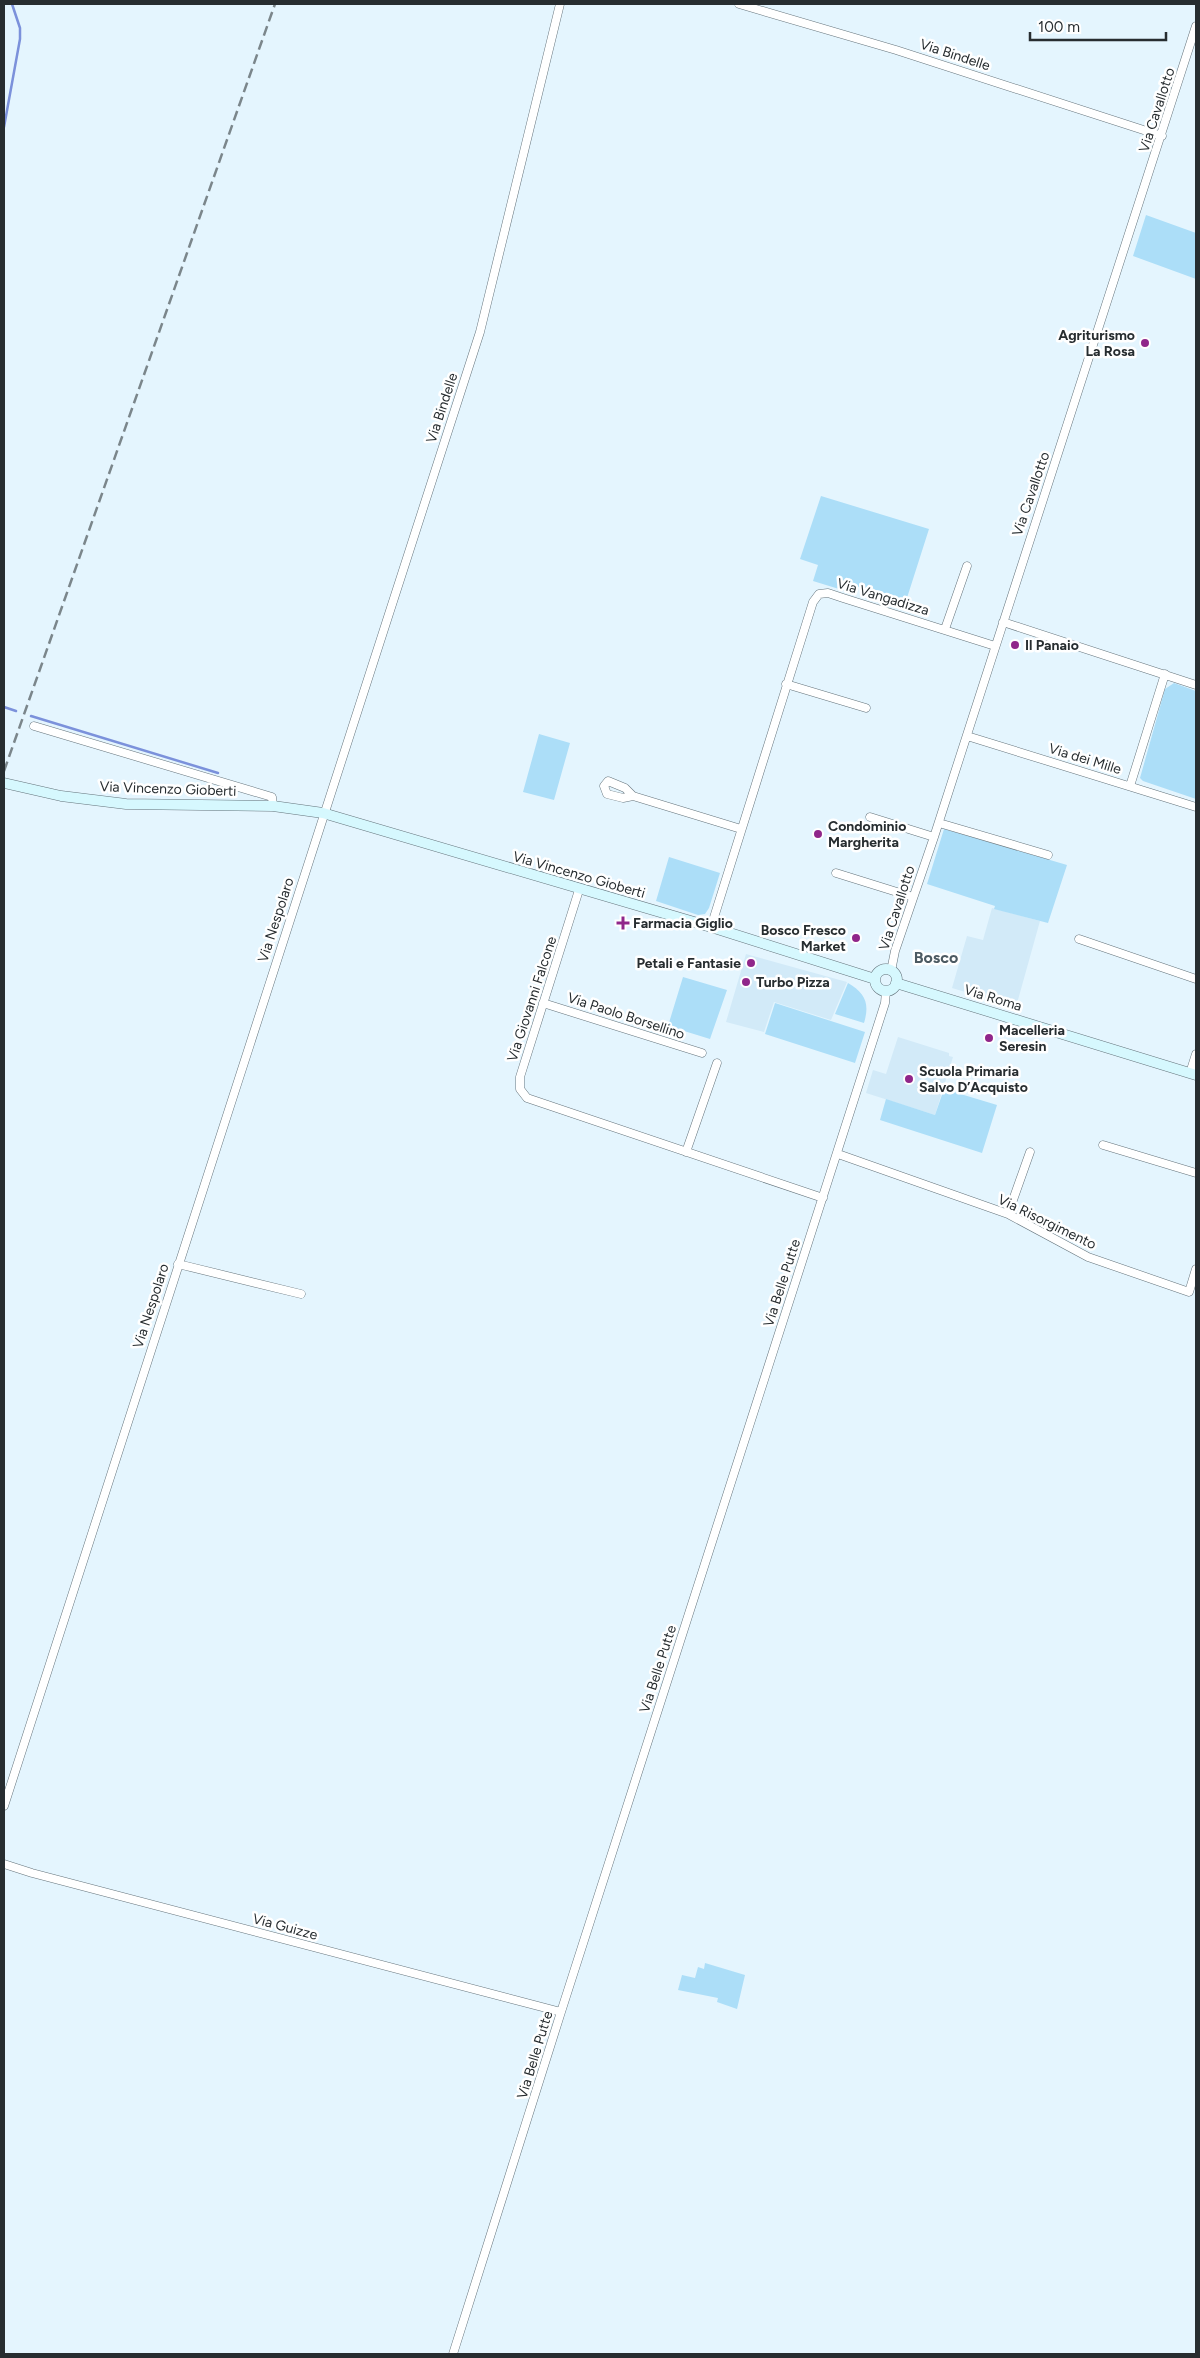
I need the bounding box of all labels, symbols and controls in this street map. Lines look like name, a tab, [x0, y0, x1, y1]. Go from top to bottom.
scale bar	[1030, 10, 1166, 42]
text: 100 m	[1038, 18, 1080, 36]
street label: Via Bindelle	[918, 36, 993, 74]
street label: Via Cavallotto	[1135, 66, 1179, 154]
place label: Agriturismo La Rosa	[1058, 327, 1135, 360]
marker: Agriturismo La Rosa	[1139, 337, 1151, 349]
street label: Via Bindelle	[423, 370, 461, 445]
street label: Via Cavallotto	[1009, 450, 1053, 538]
street label: Via Vangadizza	[835, 575, 931, 619]
place label: Il Panaio	[1025, 637, 1079, 654]
marker: Il Panaio	[1009, 639, 1021, 651]
street label: Via dei Mille	[1047, 740, 1124, 778]
street label: Via Vincenzo Gioberti	[99, 778, 237, 800]
place label: Condominio Margherita	[828, 818, 906, 851]
marker: Condominio Margherita	[812, 828, 824, 840]
street label: Via Vincenzo Gioberti	[511, 848, 647, 902]
street label: Via Cavallotto	[875, 864, 919, 952]
street label: Via Nespolaro	[254, 876, 298, 964]
place label: Farmacia Giglio	[633, 915, 733, 932]
marker: Farmacia Giglio	[617, 917, 629, 929]
place label: Bosco Fresco Market	[761, 922, 846, 955]
marker: Bosco Fresco Market	[850, 932, 862, 944]
street label: Via Giovanni Falcone	[504, 934, 560, 1064]
district label: Bosco	[914, 948, 958, 967]
place label: Petali e Fantasie	[636, 955, 741, 972]
marker: Petali e Fantasie	[745, 957, 757, 969]
place label: Turbo Pizza	[756, 974, 830, 991]
marker: Turbo Pizza	[740, 976, 752, 988]
street label: Via Roma	[962, 981, 1024, 1015]
street label: Via Paolo Borsellino	[565, 989, 687, 1043]
place label: Macelleria Seresin	[999, 1022, 1065, 1055]
marker: Macelleria Seresin	[983, 1032, 995, 1044]
place label: Scuola Primaria Salvo D’Acquisto	[919, 1063, 1028, 1096]
marker: Scuola Primaria Salvo D’Acquisto	[903, 1073, 915, 1085]
street label: Via Risorgimento	[995, 1191, 1099, 1253]
street label: Via Belle Putte	[760, 1237, 804, 1329]
street label: Via Nespolaro	[129, 1262, 173, 1350]
street label: Via Belle Putte	[636, 1623, 680, 1715]
street label: Via Guizze	[251, 1910, 320, 1944]
street label: Via Belle Putte	[514, 2009, 557, 2101]

